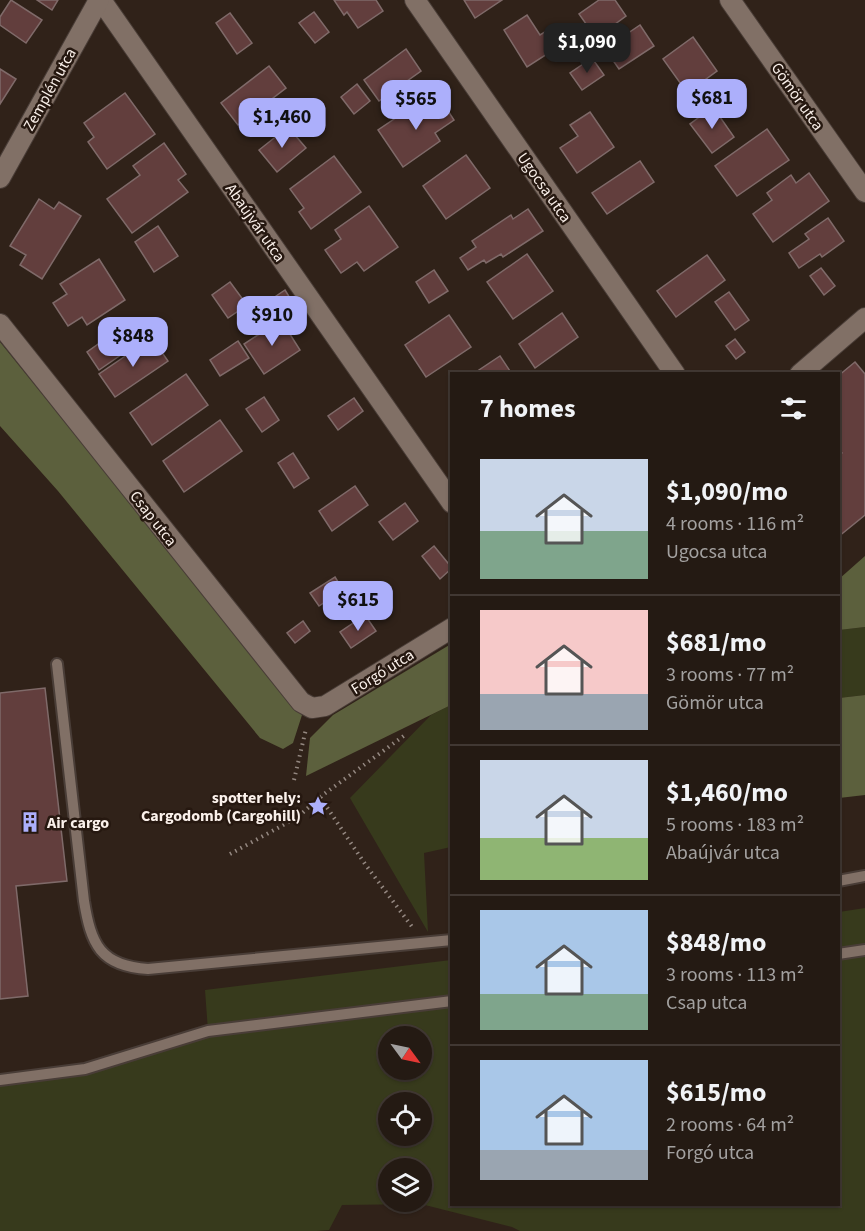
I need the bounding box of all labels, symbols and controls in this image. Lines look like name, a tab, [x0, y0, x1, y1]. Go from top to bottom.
pin: $1,090	[538, 23, 636, 74]
text: $1,090	[558, 28, 616, 56]
street label: Zemplén utca	[18, 44, 82, 135]
street label: Gömör utca	[766, 58, 829, 135]
pin: $681	[676, 79, 748, 130]
pin: $565	[380, 80, 452, 131]
text: $681	[691, 84, 733, 112]
text: $565	[395, 85, 437, 113]
pin: $1,460	[233, 98, 331, 149]
text: $1,460	[253, 103, 311, 131]
street label: Ugocsa utca	[512, 148, 576, 227]
street label: Abaújvár utca	[220, 179, 290, 266]
pin: $910	[236, 296, 308, 347]
text: $910	[251, 301, 293, 329]
pin: $848	[97, 317, 169, 368]
text: $848	[112, 322, 154, 350]
text: 7 homes	[480, 390, 575, 427]
icon: filters	[777, 392, 810, 425]
text: $1,090/mo	[666, 473, 788, 510]
icon: home	[528, 483, 600, 555]
street label: Csap utca	[125, 486, 182, 551]
text: 4 rooms · 116 m²	[666, 510, 804, 538]
text: Ugocsa utca	[666, 538, 767, 566]
pin: $615	[322, 581, 394, 632]
text: $615	[337, 586, 379, 614]
text: $681/mo	[666, 624, 766, 661]
icon: home	[528, 634, 600, 706]
street label: Forgó utca	[347, 644, 418, 700]
text: 3 rooms · 77 m²	[666, 661, 794, 689]
text: Gömör utca	[666, 689, 764, 717]
text: $1,460/mo	[666, 774, 788, 811]
icon: home	[528, 784, 600, 856]
place label: spotter hely: Cargodomb (Cargohill)	[141, 787, 301, 827]
place icon: spotter hely: Cargodomb (Cargohill)	[306, 794, 330, 818]
building icon: Air cargo	[18, 810, 42, 834]
text: 5 rooms · 183 m²	[666, 811, 804, 839]
place label: Air cargo	[46, 812, 109, 834]
text: Abaújvár utca	[666, 839, 780, 867]
text: $848/mo	[666, 924, 766, 961]
icon: home	[528, 934, 600, 1006]
text: 3 rooms · 113 m²	[666, 961, 804, 989]
text: Csap utca	[666, 989, 747, 1017]
north arrow	[378, 1026, 432, 1080]
map controls	[378, 1026, 432, 1212]
text: $615/mo	[666, 1074, 766, 1111]
icon: home	[528, 1084, 600, 1156]
button: locate	[378, 1092, 432, 1146]
text: 2 rooms · 64 m²	[666, 1111, 794, 1139]
text: Forgó utca	[666, 1139, 754, 1167]
button: layers	[378, 1158, 432, 1212]

